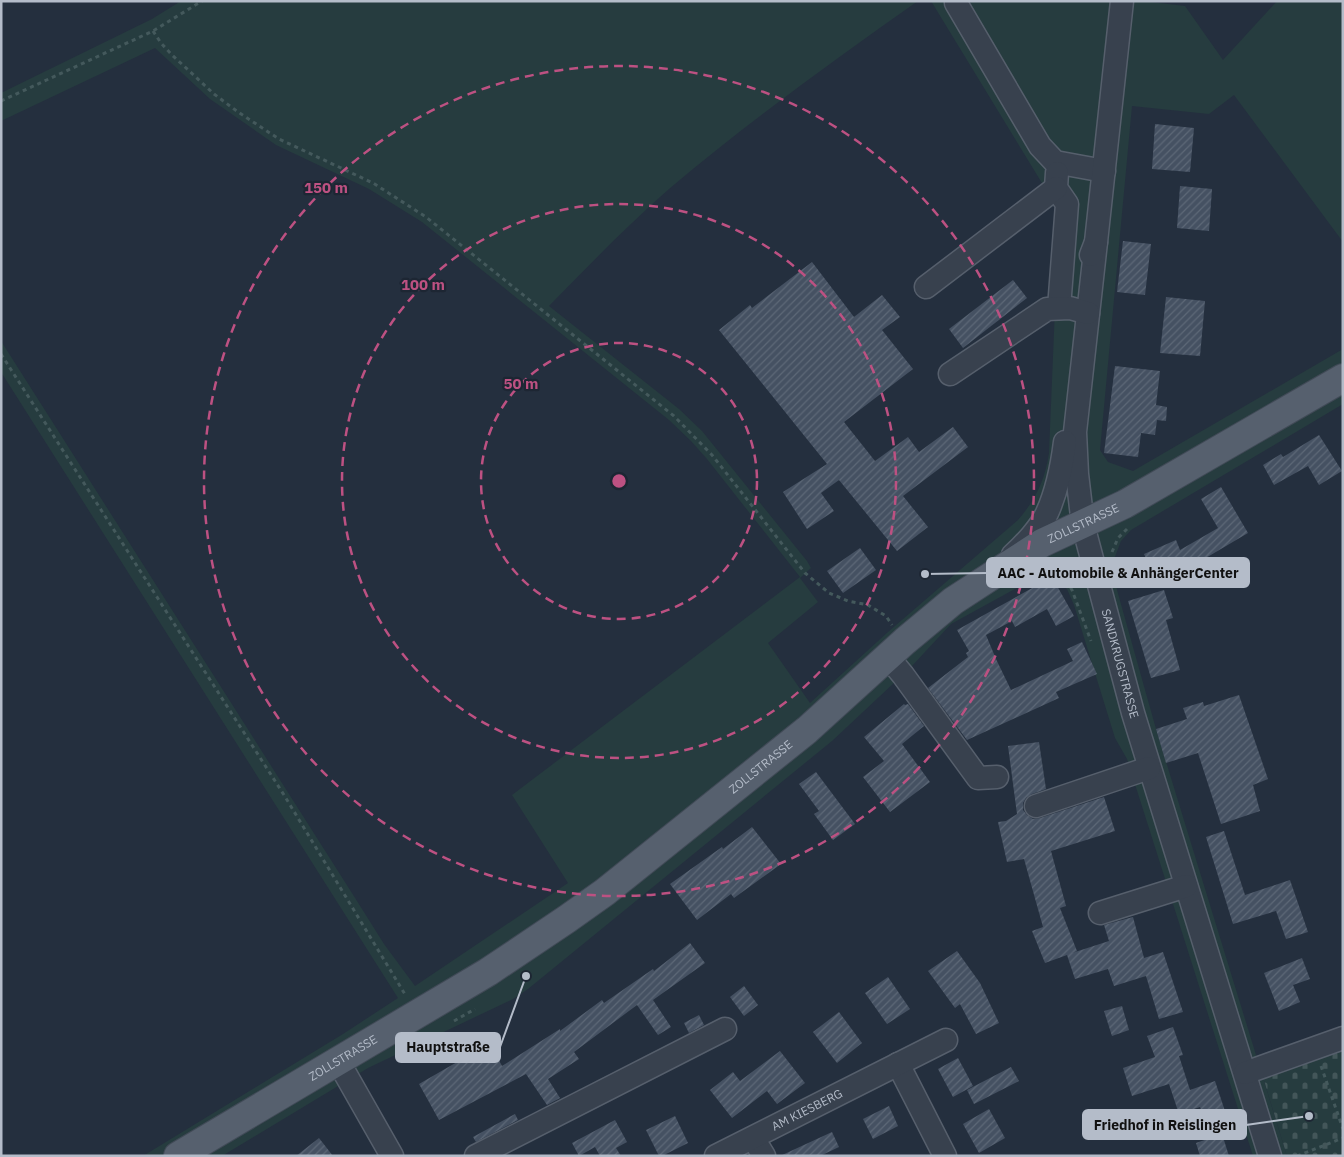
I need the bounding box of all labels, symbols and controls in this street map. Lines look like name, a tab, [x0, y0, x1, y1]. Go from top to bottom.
text: 150 m	[304, 178, 348, 197]
text: 100 m	[401, 275, 445, 294]
text: 50 m	[504, 374, 538, 393]
centre of rings	[610, 472, 628, 490]
street label: ZOLLSTRASSE	[1045, 500, 1121, 546]
callout: AAC - Automobile & AnhängerCenter	[987, 558, 1249, 587]
text: AAC - Automobile & AnhängerCenter	[997, 564, 1239, 582]
street label: SANDKRUGSTRASSE	[1099, 607, 1142, 720]
street label: ZOLLSTRASSE	[726, 737, 795, 797]
street label: ZOLLSTRASSE	[306, 1031, 380, 1084]
callout: Hauptstraße	[396, 1033, 500, 1062]
text: Hauptstraße	[406, 1038, 490, 1056]
street label: AM KIESBERG	[769, 1085, 845, 1134]
callout: Friedhof in Reislingen	[1083, 1110, 1246, 1139]
text: Friedhof in Reislingen	[1094, 1116, 1236, 1134]

